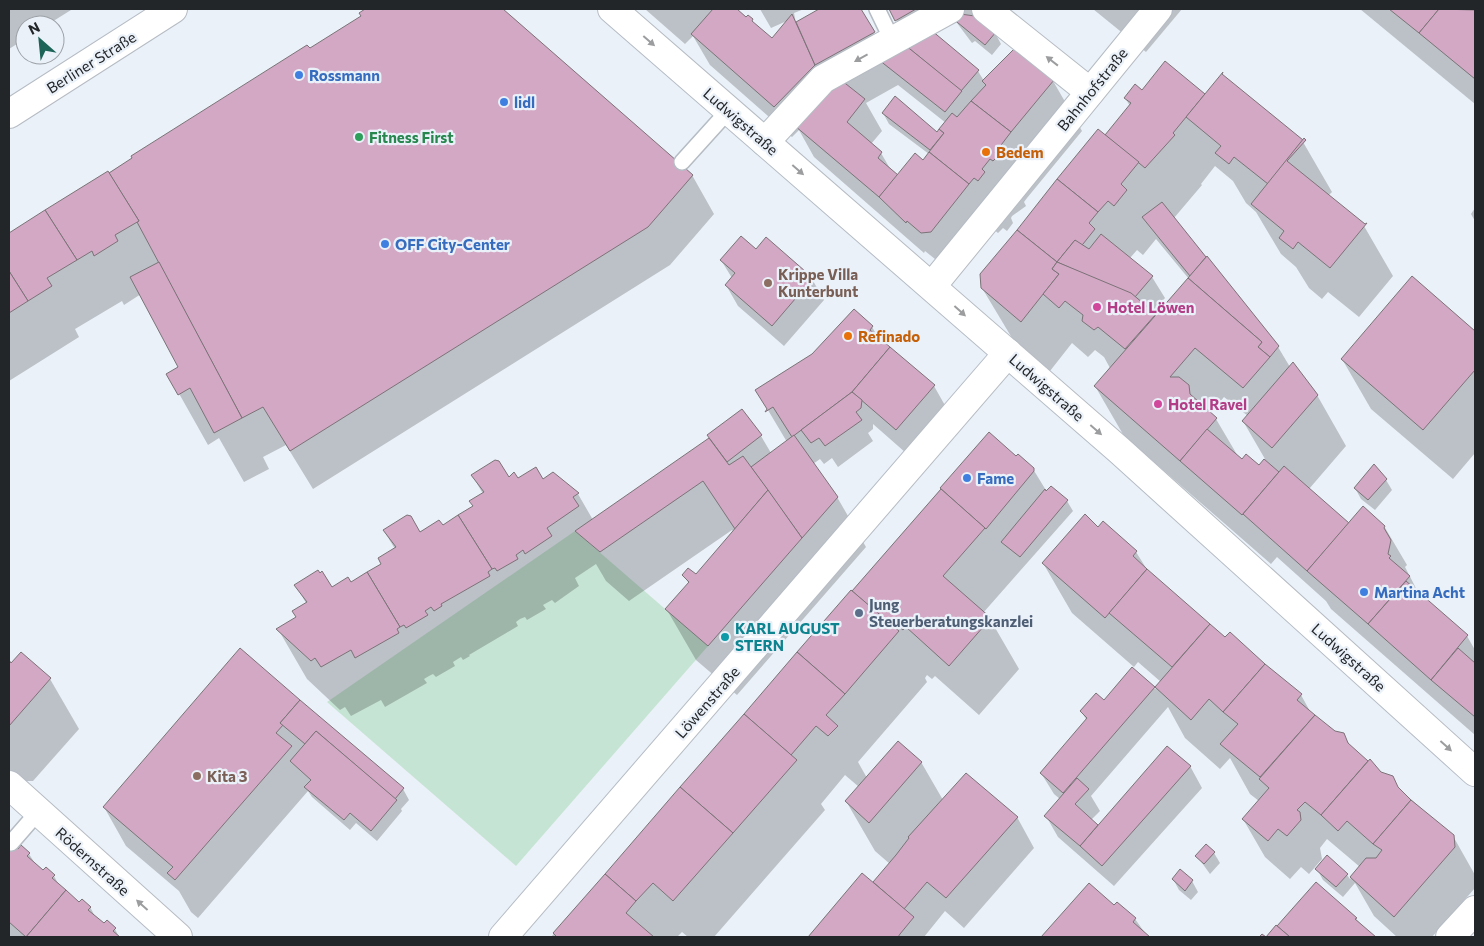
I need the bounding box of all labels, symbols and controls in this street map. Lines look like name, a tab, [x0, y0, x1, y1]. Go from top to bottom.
north arrow	[15, 15, 65, 65]
text: N	[25, 18, 42, 38]
street label: Berliner Straße	[43, 27, 139, 97]
one-way arrow	[642, 35, 655, 46]
street label: Bahnhofstraße	[1053, 44, 1131, 134]
one-way arrow	[854, 54, 868, 62]
one-way arrow	[1046, 56, 1059, 67]
place label: Rossmann	[309, 66, 380, 84]
marker: Rossmann	[293, 69, 305, 81]
street label: Ludwigstraße	[700, 84, 782, 158]
place label: lidl	[514, 93, 535, 111]
marker: lidl	[498, 96, 510, 108]
place label: Fitness First	[369, 128, 454, 146]
marker: Fitness First	[353, 131, 365, 143]
place label: Bedem	[996, 143, 1044, 161]
marker: Bedem	[980, 146, 992, 158]
one-way arrow	[792, 164, 804, 176]
place label: OFF City-Center	[395, 235, 510, 253]
marker: OFF City-Center	[379, 238, 391, 250]
place label: Krippe Villa Kunterbunt	[778, 265, 858, 300]
marker: Krippe Villa Kunterbunt	[762, 277, 774, 289]
place label: Hotel Löwen	[1107, 298, 1194, 316]
marker: Hotel Löwen	[1091, 301, 1103, 313]
one-way arrow	[954, 306, 967, 317]
place label: Refinado	[858, 327, 920, 345]
marker: Refinado	[842, 330, 854, 342]
street label: Ludwigstraße	[1006, 350, 1088, 424]
place label: Hotel Ravel	[1168, 395, 1247, 413]
marker: Hotel Ravel	[1152, 398, 1164, 410]
one-way arrow	[1089, 424, 1102, 435]
place label: Fame	[977, 469, 1014, 487]
marker: Fame	[961, 472, 973, 484]
place label: Martina Acht	[1374, 583, 1465, 601]
marker: Martina Acht	[1358, 586, 1370, 598]
place label: Jung Steuerberatungskanzlei	[869, 595, 1033, 630]
marker: Jung Steuerberatungskanzlei	[853, 607, 865, 619]
place label: KARL AUGUST STERN	[735, 619, 840, 654]
street label: Ludwigstraße	[1308, 619, 1390, 695]
marker: KARL AUGUST STERN	[719, 631, 731, 643]
street label: Löwenstraße	[671, 662, 743, 742]
one-way arrow	[1439, 740, 1451, 752]
place label: Kita 3	[207, 767, 248, 785]
marker: Kita 3	[191, 770, 203, 782]
street label: Rödernstraße	[52, 823, 134, 899]
one-way arrow	[136, 899, 148, 911]

